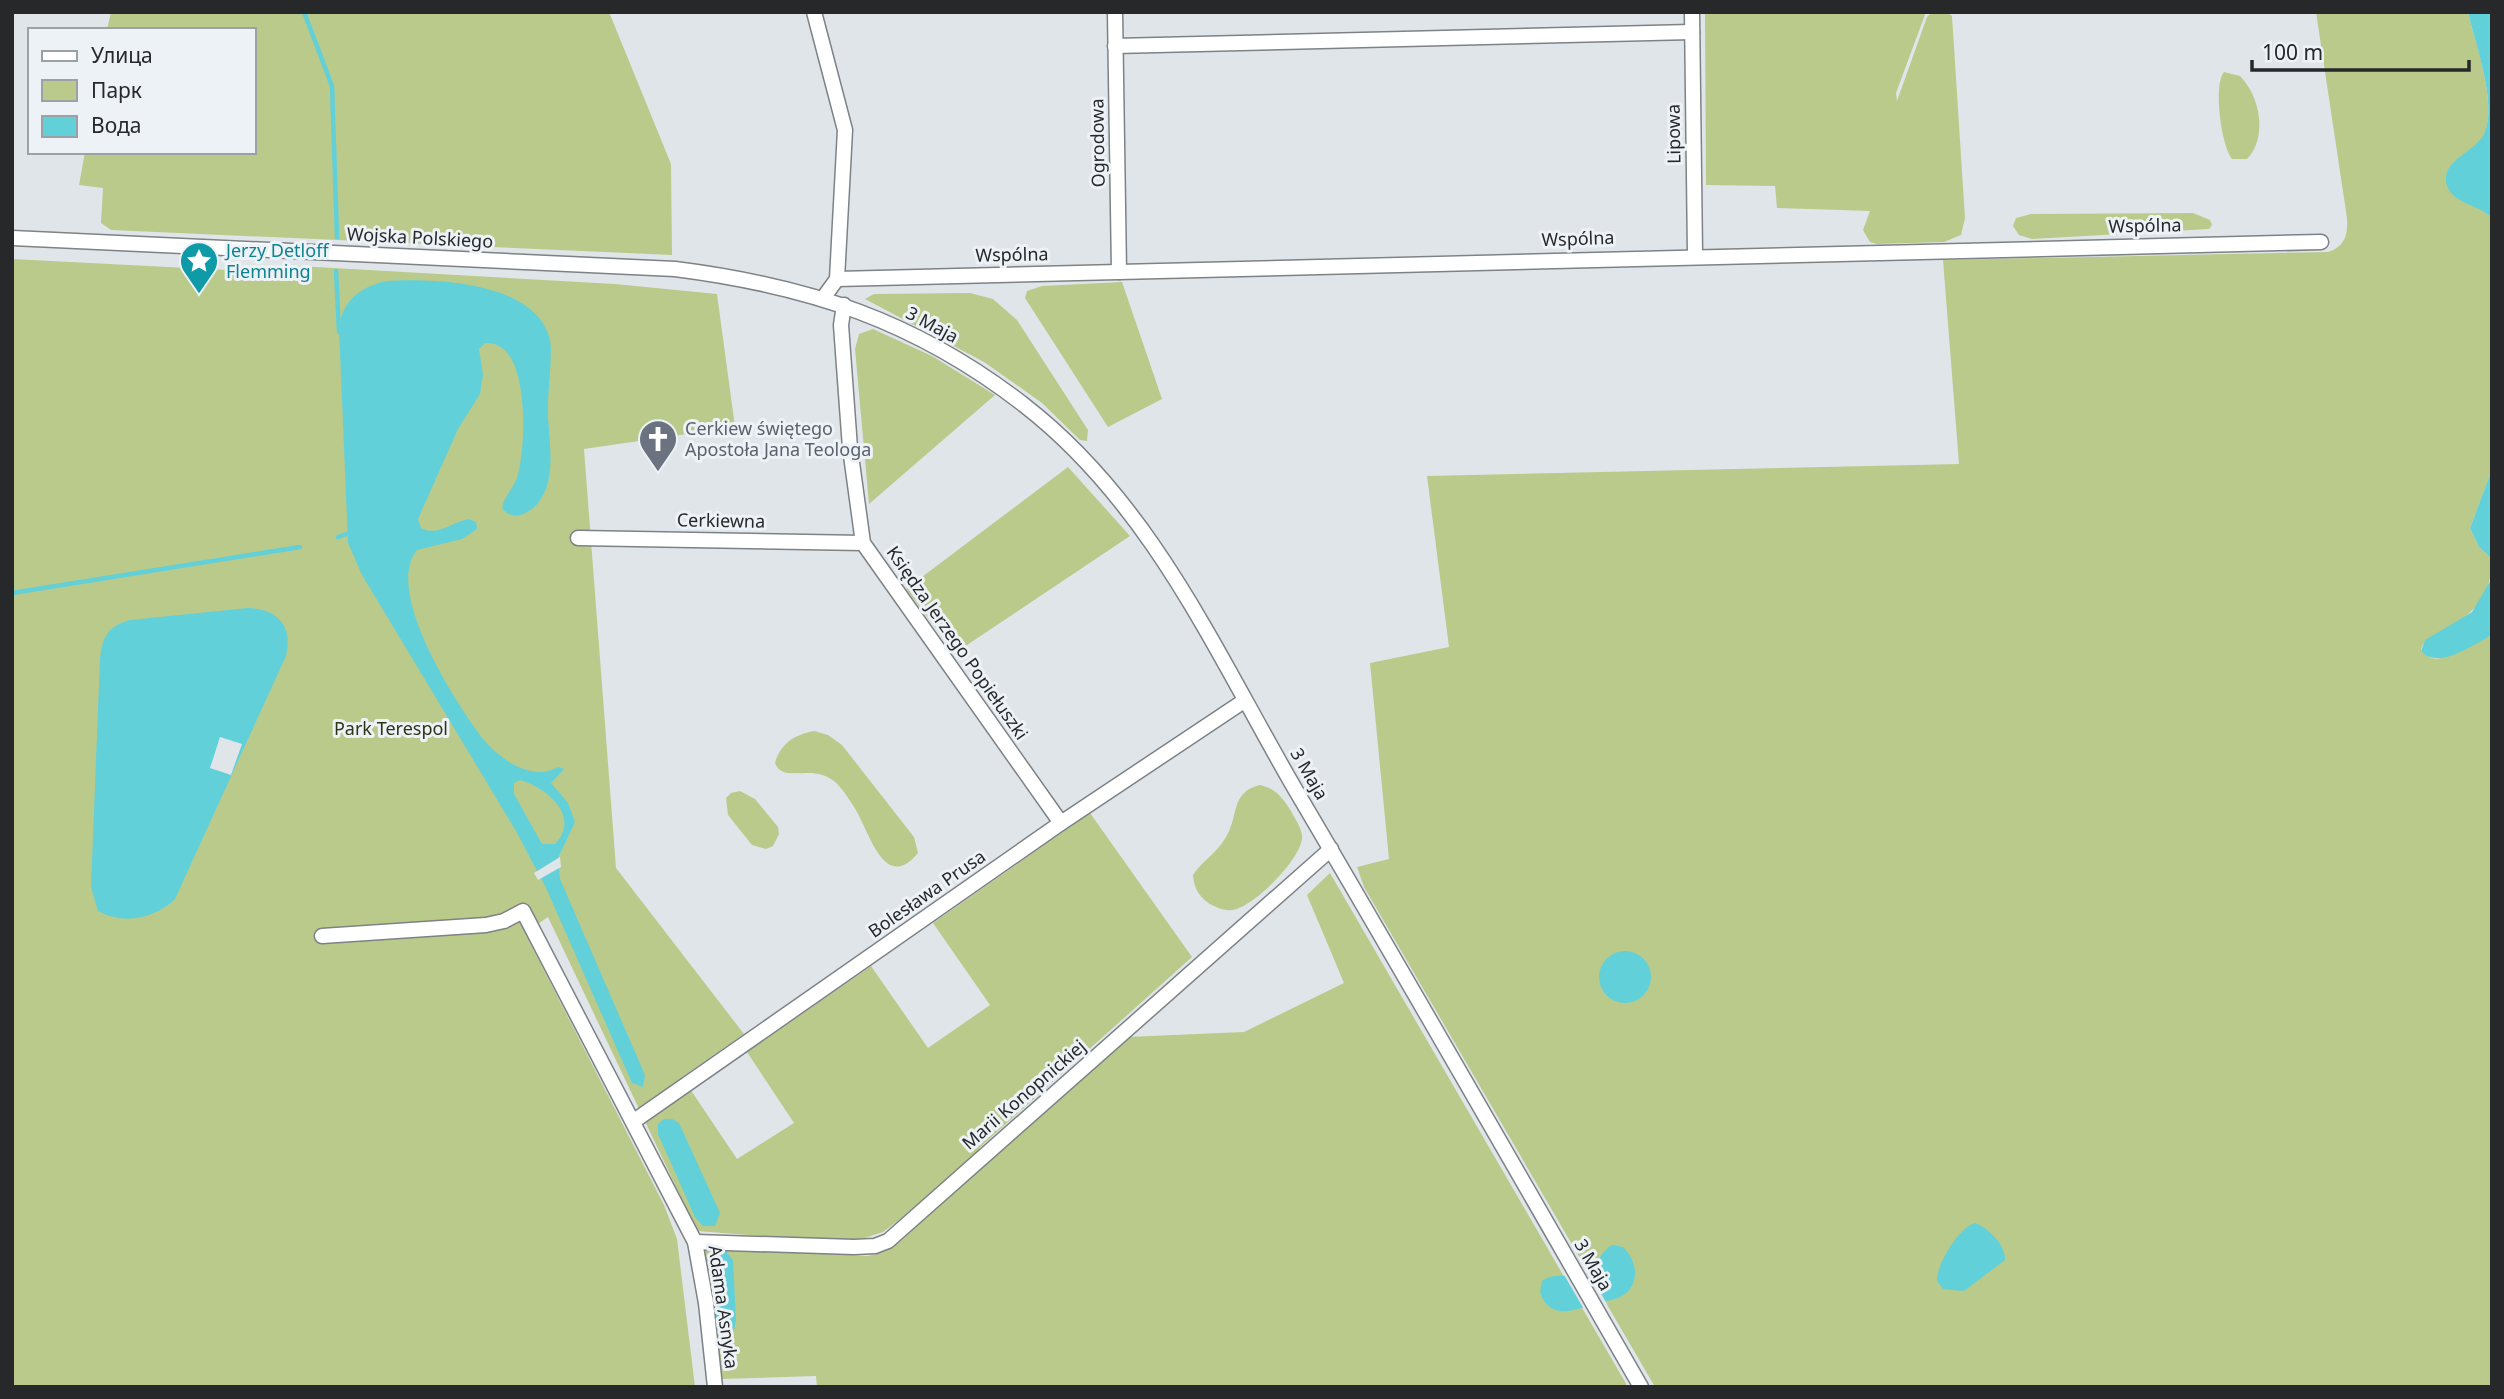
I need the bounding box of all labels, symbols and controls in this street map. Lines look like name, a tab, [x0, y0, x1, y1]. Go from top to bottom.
legend	[28, 28, 256, 154]
scale bar	[2252, 28, 2469, 72]
text: 100 m	[2262, 38, 2323, 66]
text: Улица	[91, 41, 153, 69]
text: Парк	[91, 76, 142, 104]
street label: Ogrodowa	[1084, 98, 1110, 188]
street label: Lipowa	[1660, 104, 1686, 164]
text: Вода	[91, 111, 141, 139]
street label: Wspólna	[2108, 212, 2182, 238]
street label: Wojska Polskiego	[346, 221, 494, 253]
street label: Wspólna	[1541, 225, 1615, 251]
place label: Jerzy Detloff Flemming	[224, 238, 330, 283]
place icon: Jerzy Detloff Flemming	[178, 240, 220, 295]
street label: Wspólna	[975, 241, 1049, 267]
street label: 3 Maja	[902, 300, 963, 348]
place label: Cerkiew świętego Apostoła Jana Teologa	[685, 416, 871, 461]
church icon: Cerkiew świętego Apostoła Jana Teologa	[637, 418, 679, 473]
street label: Cerkiewna	[677, 507, 765, 533]
street label: Księdza Jerzego Popiełuszki	[882, 541, 1034, 744]
park label: Park Terespol	[334, 716, 448, 740]
street label: 3 Maja	[1285, 743, 1334, 804]
street label: Bolesława Prusa	[863, 844, 990, 943]
street label: Marii Konopnickiej	[956, 1034, 1090, 1155]
street label: 3 Maja	[1569, 1234, 1618, 1295]
street label: Adama Asnyka	[703, 1244, 745, 1370]

